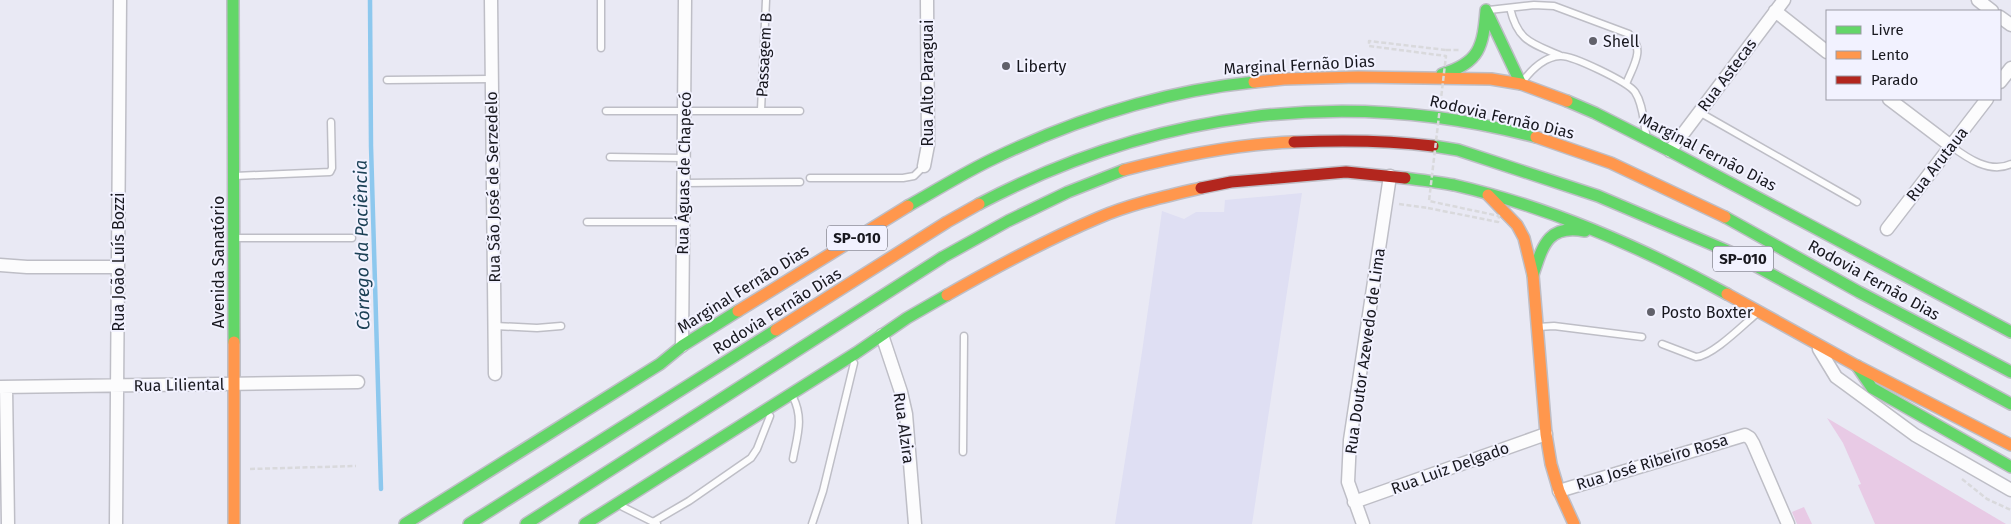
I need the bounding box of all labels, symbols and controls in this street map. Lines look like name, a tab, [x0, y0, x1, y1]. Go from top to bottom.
legend	[1826, 10, 2001, 100]
street label: Passagem B	[752, 12, 776, 98]
street label: Rua Alto Paraguai	[918, 20, 937, 146]
text: Livre	[1871, 21, 1904, 39]
place label: Shell	[1603, 32, 1640, 51]
marker: Shell	[1587, 35, 1599, 47]
street label: Rua Astecas	[1693, 35, 1761, 115]
text: Lento	[1871, 46, 1909, 64]
street label: Marginal Fernão Dias	[1223, 52, 1375, 78]
place label: Liberty	[1016, 57, 1067, 76]
marker: Liberty	[1000, 60, 1012, 72]
text: Parado	[1871, 71, 1918, 89]
street label: Rua São José de Serzedelo	[482, 91, 504, 283]
street label: Rua Águas de Chapecó	[672, 91, 695, 255]
street label: Rodovia Fernão Dias	[1428, 91, 1576, 143]
street label: Marginal Fernão Dias	[1636, 109, 1780, 195]
street label: Rua Arutaua	[1902, 123, 1972, 205]
water label: Córrego da Paciência	[350, 160, 374, 330]
street label: Rua João Luís Bozzi	[109, 192, 128, 332]
street label: Avenida Sanatório	[209, 196, 228, 328]
road number: SP-010	[827, 226, 887, 250]
street label: Rodovia Fernão Dias	[1805, 236, 1943, 324]
street label: Marginal Fernão Dias	[674, 241, 812, 337]
road number: SP-010	[1713, 246, 1773, 272]
street label: Rua Doutor Azevedo de Lima	[1341, 247, 1389, 455]
street label: Rodovia Fernão Dias	[709, 264, 845, 358]
place label: Posto Boxter	[1661, 303, 1754, 322]
marker: Posto Boxter	[1645, 306, 1657, 318]
street label: Rua Liliental	[134, 375, 225, 395]
street label: Rua Alzira	[890, 391, 918, 465]
street label: Rua José Ribeiro Rosa	[1574, 430, 1730, 494]
street label: Rua Luiz Delgado	[1388, 438, 1512, 498]

